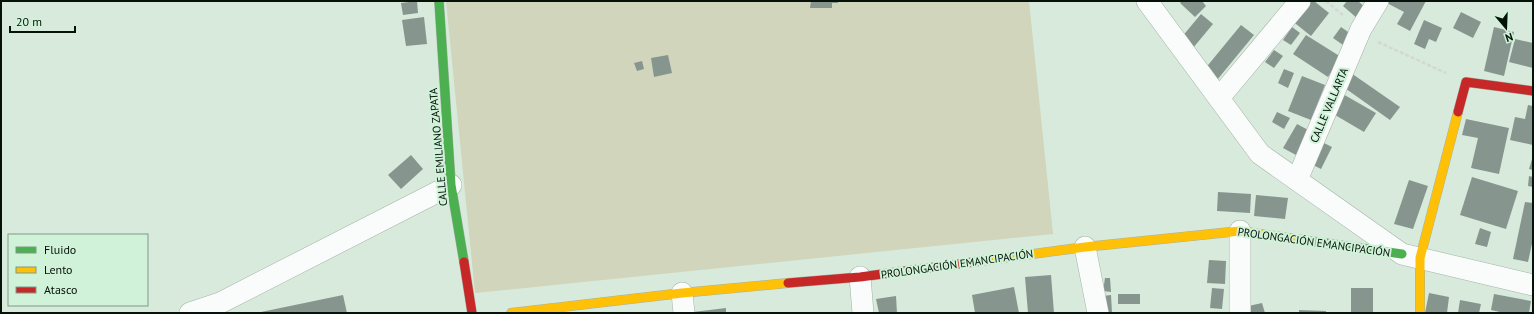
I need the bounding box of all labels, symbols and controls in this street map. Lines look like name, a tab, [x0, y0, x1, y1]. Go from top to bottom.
scale bar	[10, 8, 75, 34]
north arrow	[1486, 8, 1526, 48]
text: 20 m	[16, 14, 42, 29]
text: N	[1504, 30, 1515, 45]
street label: CALLE VALLARTA	[1307, 65, 1351, 145]
street label: CALLE EMILIANO ZAPATA	[426, 87, 450, 207]
street label: PROLONGACIÓN EMANCIPACIÓN	[1237, 224, 1391, 260]
legend	[8, 234, 148, 306]
text: Fluido	[44, 242, 76, 257]
street label: PROLONGACIÓN EMANCIPACIÓN	[880, 246, 1034, 282]
text: Lento	[44, 262, 73, 277]
text: Atasco	[44, 282, 77, 297]

